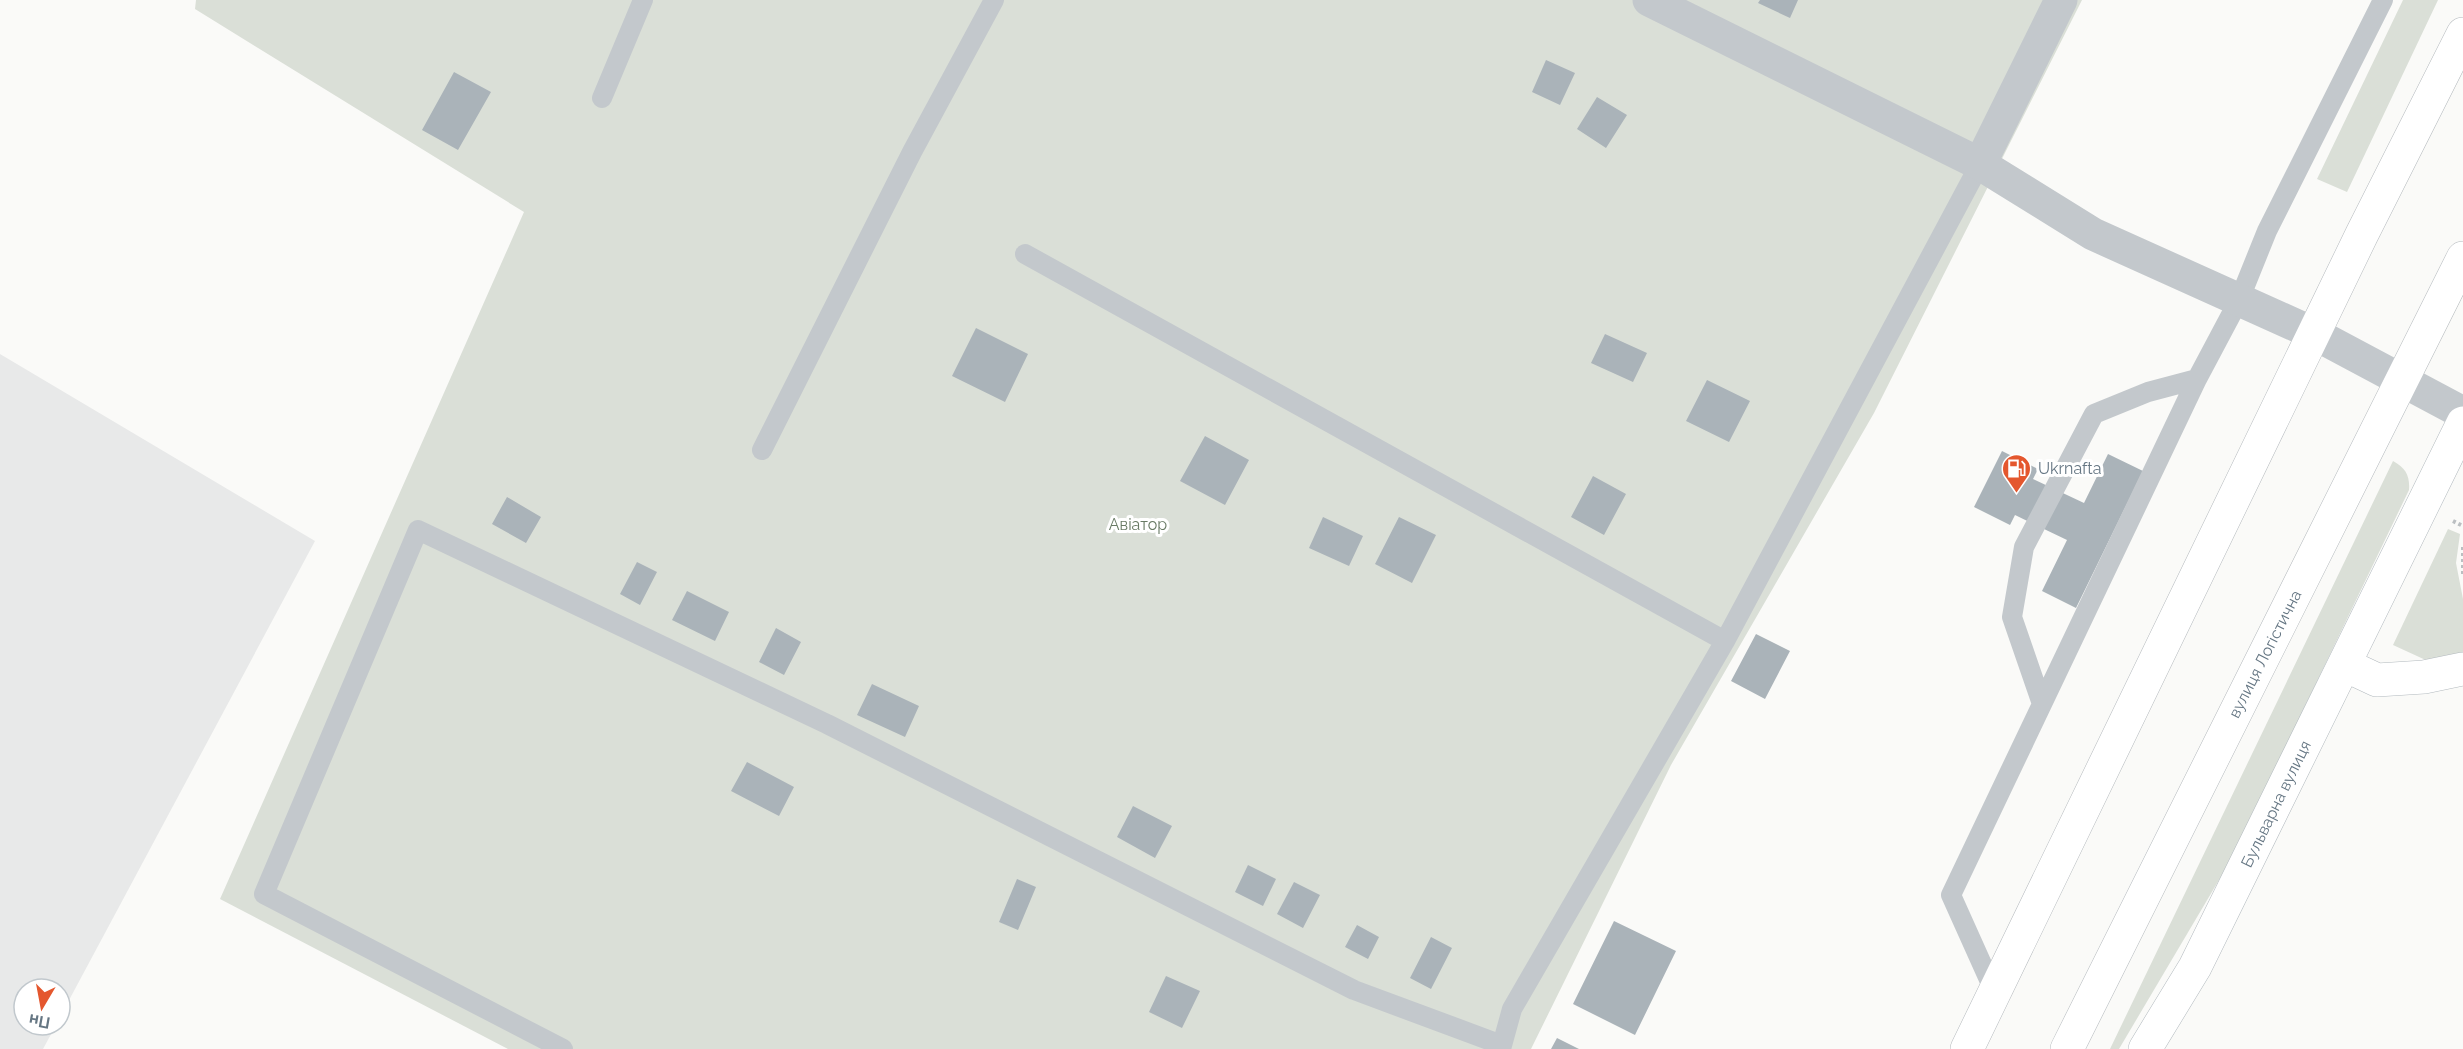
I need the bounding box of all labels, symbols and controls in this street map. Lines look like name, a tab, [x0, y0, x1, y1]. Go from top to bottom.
fuel station icon: Ukrnafta	[2001, 452, 2033, 494]
place label: Ukrnafta	[2038, 459, 2101, 478]
park label: Авіатор	[1109, 515, 1167, 534]
street label: вулиця Логістична	[2225, 587, 2305, 721]
street label: Бульварна вулиця	[2237, 738, 2315, 870]
north arrow	[12, 977, 72, 1037]
text: Пн	[27, 1010, 52, 1032]

